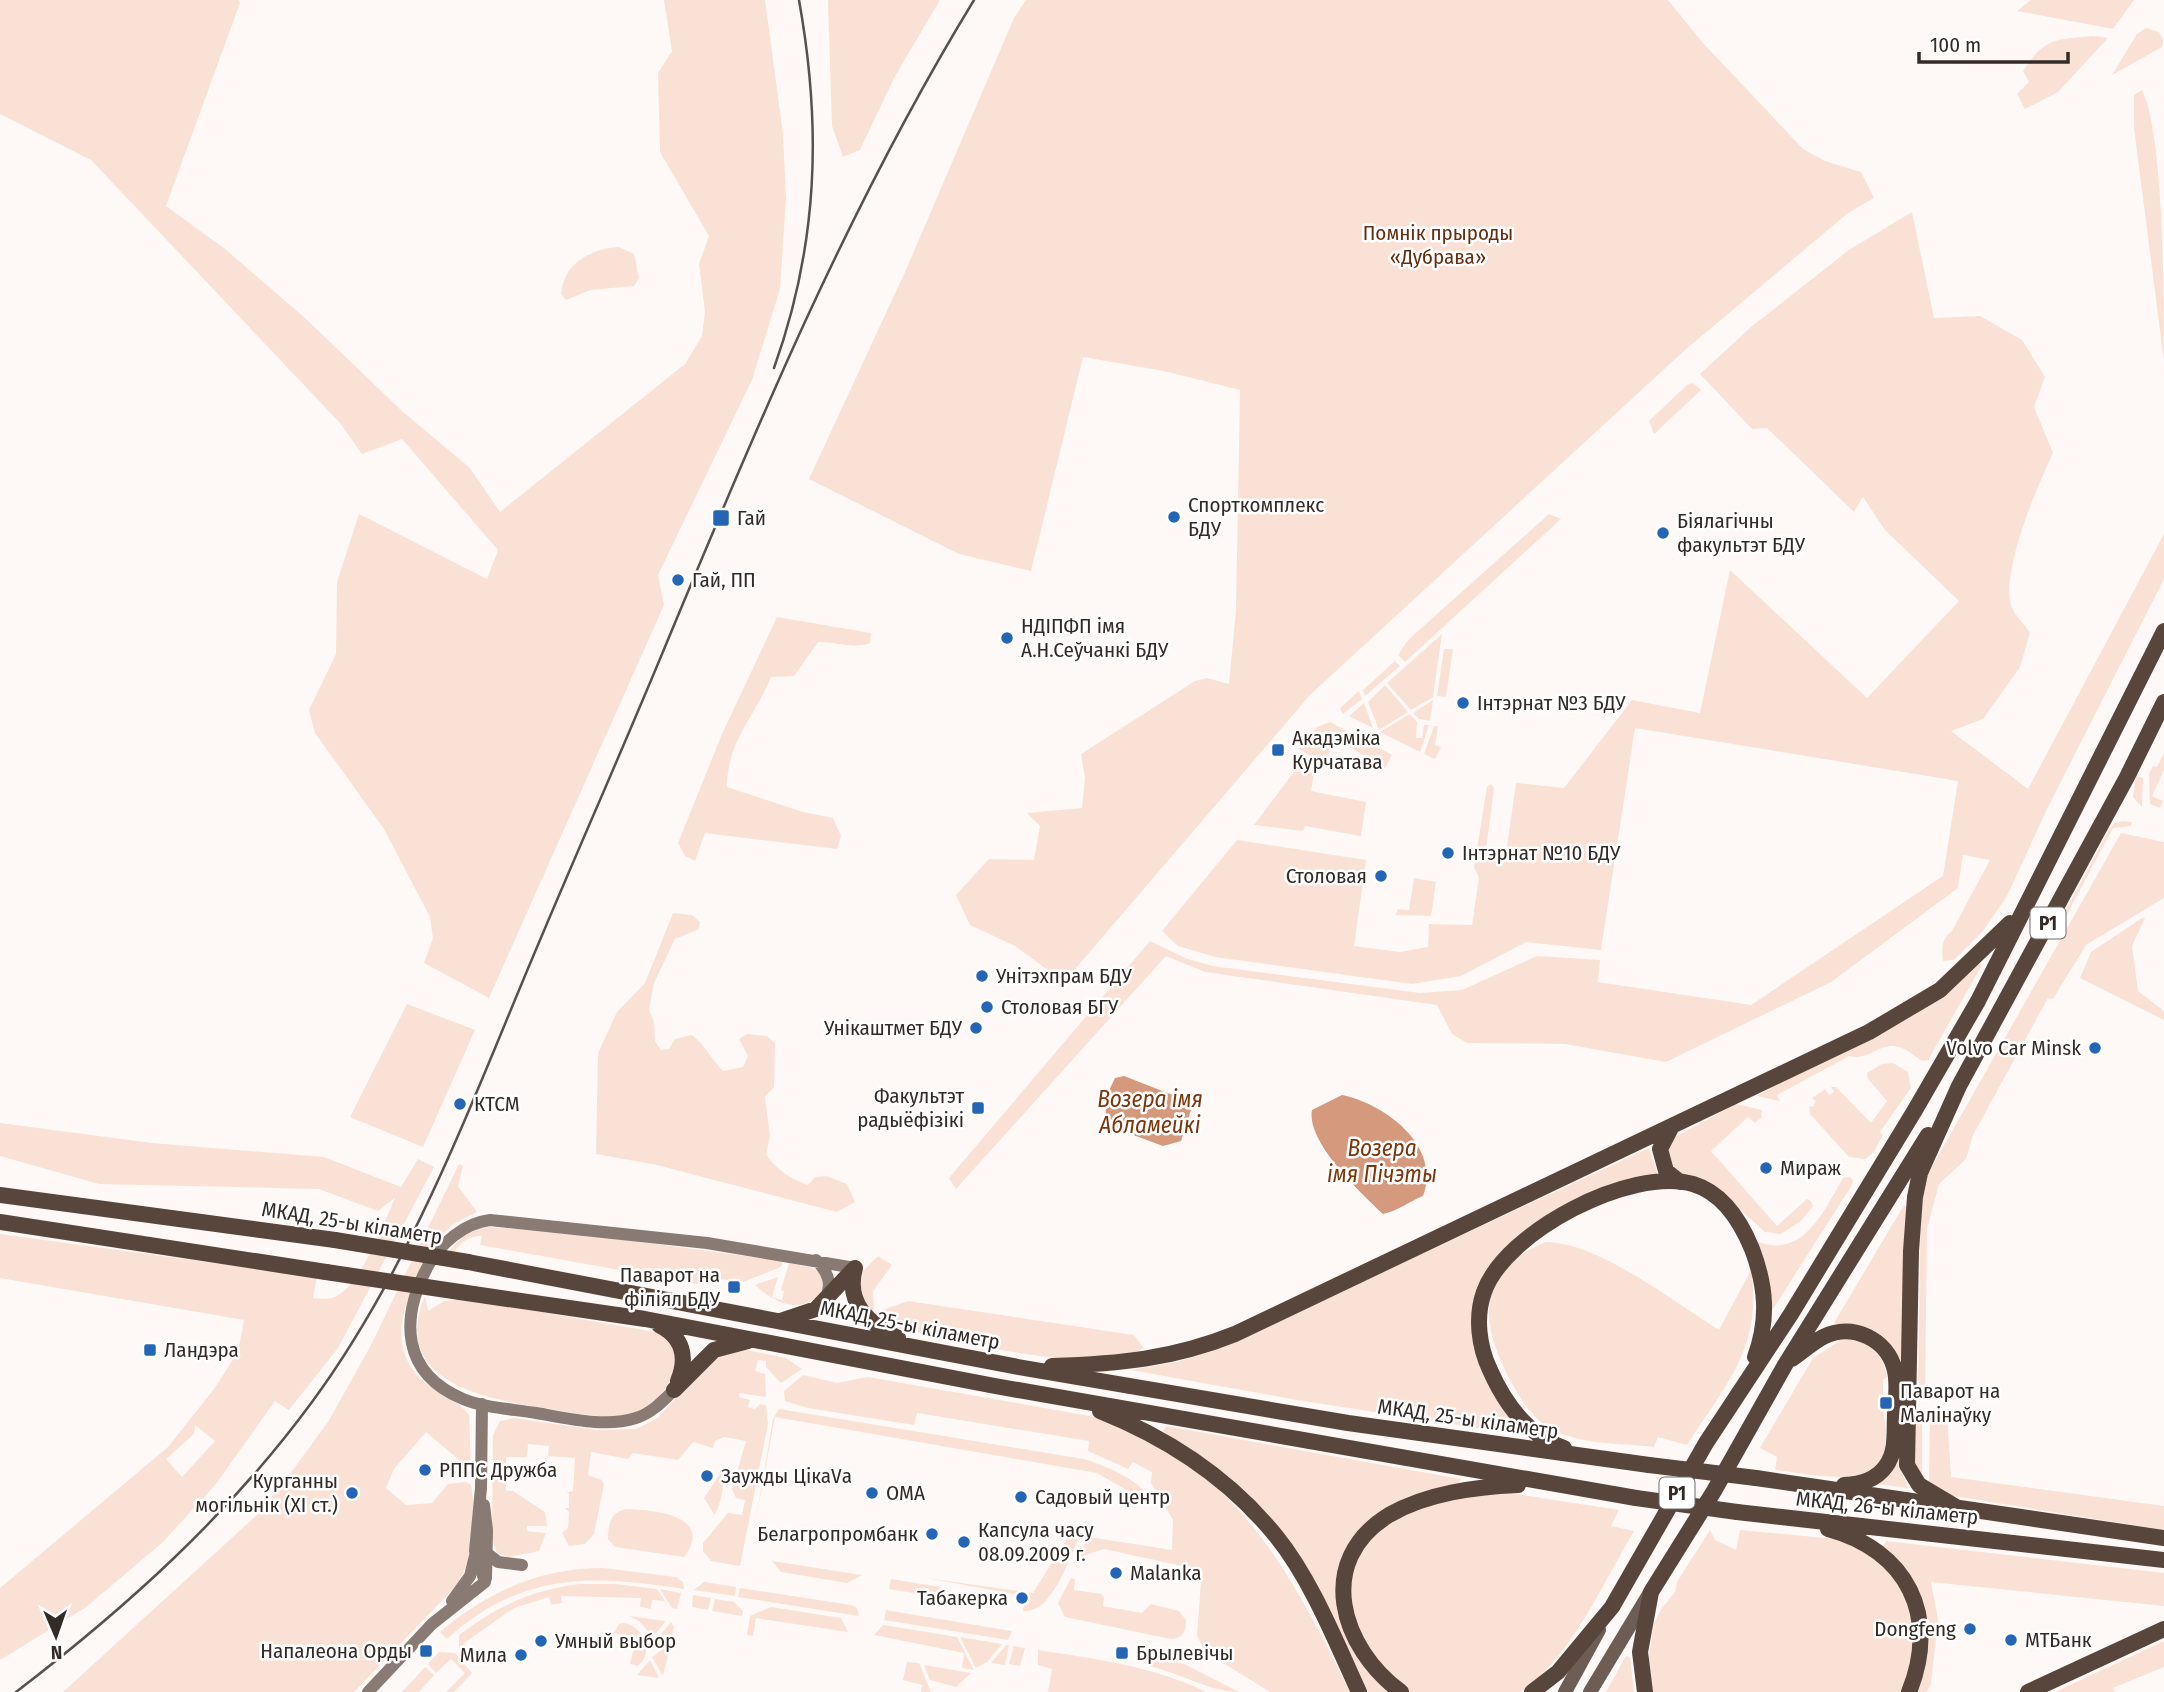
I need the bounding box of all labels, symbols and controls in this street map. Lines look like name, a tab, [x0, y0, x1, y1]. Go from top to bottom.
scale bar	[1919, 21, 2068, 65]
text: 100 m	[1930, 32, 1981, 58]
park label: Помнік прыроды «Дубрава»	[1363, 220, 1513, 270]
place label: Спорткомплекс БДУ	[1188, 492, 1324, 542]
place label: Гай	[737, 505, 766, 531]
marker: Гай	[711, 508, 731, 528]
place label: Біялагічны факультэт БДУ	[1677, 508, 1806, 558]
marker: Спорткомплекс БДУ	[1166, 509, 1182, 525]
marker: Біялагічны факультэт БДУ	[1655, 525, 1671, 541]
place label: Гай, ПП	[692, 567, 756, 593]
marker: Гай, ПП	[670, 572, 686, 588]
place label: НДІПФП імя А.Н.Сеўчанкі БДУ	[1021, 613, 1169, 663]
marker: НДІПФП імя А.Н.Сеўчанкі БДУ	[999, 630, 1015, 646]
place label: Інтэрнат №3 БДУ	[1477, 690, 1626, 716]
marker: Інтэрнат №3 БДУ	[1455, 695, 1471, 711]
place label: Акадэміка Курчатава	[1292, 725, 1383, 775]
marker: Акадэміка Курчатава	[1270, 742, 1286, 758]
place label: Інтэрнат №10 БДУ	[1462, 840, 1621, 866]
marker: Інтэрнат №10 БДУ	[1440, 845, 1456, 861]
place label: Столовая	[1286, 863, 1367, 889]
marker: Столовая	[1373, 868, 1389, 884]
road number: Р1	[2030, 908, 2066, 939]
place label: Унітэхпрам БДУ	[995, 963, 1133, 989]
marker: Унітэхпрам БДУ	[974, 968, 990, 984]
place label: Столовая БГУ	[1001, 994, 1119, 1020]
marker: Столовая БГУ	[979, 999, 995, 1015]
place label: Унікаштмет БДУ	[823, 1015, 963, 1041]
marker: Унікаштмет БДУ	[968, 1020, 984, 1036]
place label: Volvo Car Minsk	[1946, 1035, 2081, 1061]
marker: Volvo Car Minsk	[2087, 1040, 2103, 1056]
place label: Факультэт радыёфізікі	[857, 1083, 964, 1133]
water label: Возера імя Абламейкі	[1097, 1085, 1203, 1139]
place label: КТСМ	[474, 1091, 520, 1117]
marker: КТСМ	[452, 1096, 468, 1112]
marker: Факультэт радыёфізікі	[970, 1100, 986, 1116]
water label: Возера імя Пічэты	[1327, 1134, 1437, 1188]
place label: Мираж	[1780, 1155, 1841, 1181]
marker: Мираж	[1758, 1160, 1774, 1176]
street label: МКАД, 25-ы кіламетр	[260, 1196, 444, 1250]
place label: Паварот на філіял БДУ	[620, 1262, 721, 1312]
marker: Паварот на філіял БДУ	[726, 1279, 742, 1295]
street label: МКАД, 25-ы кіламетр	[818, 1295, 1002, 1355]
place label: Ландэра	[164, 1337, 239, 1363]
marker: Ландэра	[142, 1342, 158, 1358]
place label: Паварот на Малінаўку	[1900, 1378, 2000, 1428]
street label: МКАД, 25-ы кіламетр	[1376, 1393, 1560, 1445]
marker: Паварот на Малінаўку	[1878, 1395, 1894, 1411]
place label: РППС Дружба	[439, 1457, 557, 1483]
marker: РППС Дружба	[417, 1462, 433, 1478]
place label: Заужды ЦікаVа	[721, 1463, 852, 1489]
place label: Курганны могільнік (XI ст.)	[195, 1468, 338, 1518]
marker: Заужды ЦікаVа	[699, 1468, 715, 1484]
road number: Р1	[1660, 1478, 1694, 1508]
place label: ОМА	[886, 1480, 925, 1506]
place label: Садовый центр	[1035, 1484, 1170, 1510]
marker: Курганны могільнік (XI ст.)	[344, 1485, 360, 1501]
marker: ОМА	[864, 1485, 880, 1501]
street label: МКАД, 26-ы кіламетр	[1795, 1485, 1979, 1531]
marker: Садовый центр	[1013, 1489, 1029, 1505]
place label: Капсула часу 08.09.2009 г.	[978, 1517, 1094, 1567]
place label: Белагропромбанк	[757, 1521, 918, 1547]
marker: Белагропромбанк	[924, 1526, 940, 1542]
marker: Капсула часу 08.09.2009 г.	[956, 1534, 972, 1550]
place label: Malanka	[1130, 1560, 1202, 1586]
marker: Malanka	[1108, 1565, 1124, 1581]
place label: Табакерка	[917, 1585, 1008, 1611]
marker: Табакерка	[1014, 1590, 1030, 1606]
north arrow	[21, 1601, 91, 1671]
place label: Dongfeng	[1874, 1616, 1956, 1642]
marker: Dongfeng	[1962, 1621, 1978, 1637]
place label: МТБанк	[2025, 1627, 2092, 1653]
place label: Умный выбор	[554, 1628, 676, 1654]
marker: МТБанк	[2003, 1632, 2019, 1648]
marker: Умный выбор	[533, 1633, 549, 1649]
place label: Напалеона Орды	[260, 1638, 412, 1664]
place label: Брылевічы	[1136, 1640, 1234, 1666]
text: N	[50, 1641, 63, 1664]
place label: Мила	[460, 1642, 507, 1668]
marker: Напалеона Орды	[418, 1643, 434, 1659]
marker: Брылевічы	[1114, 1645, 1130, 1661]
marker: Мила	[513, 1647, 529, 1663]

